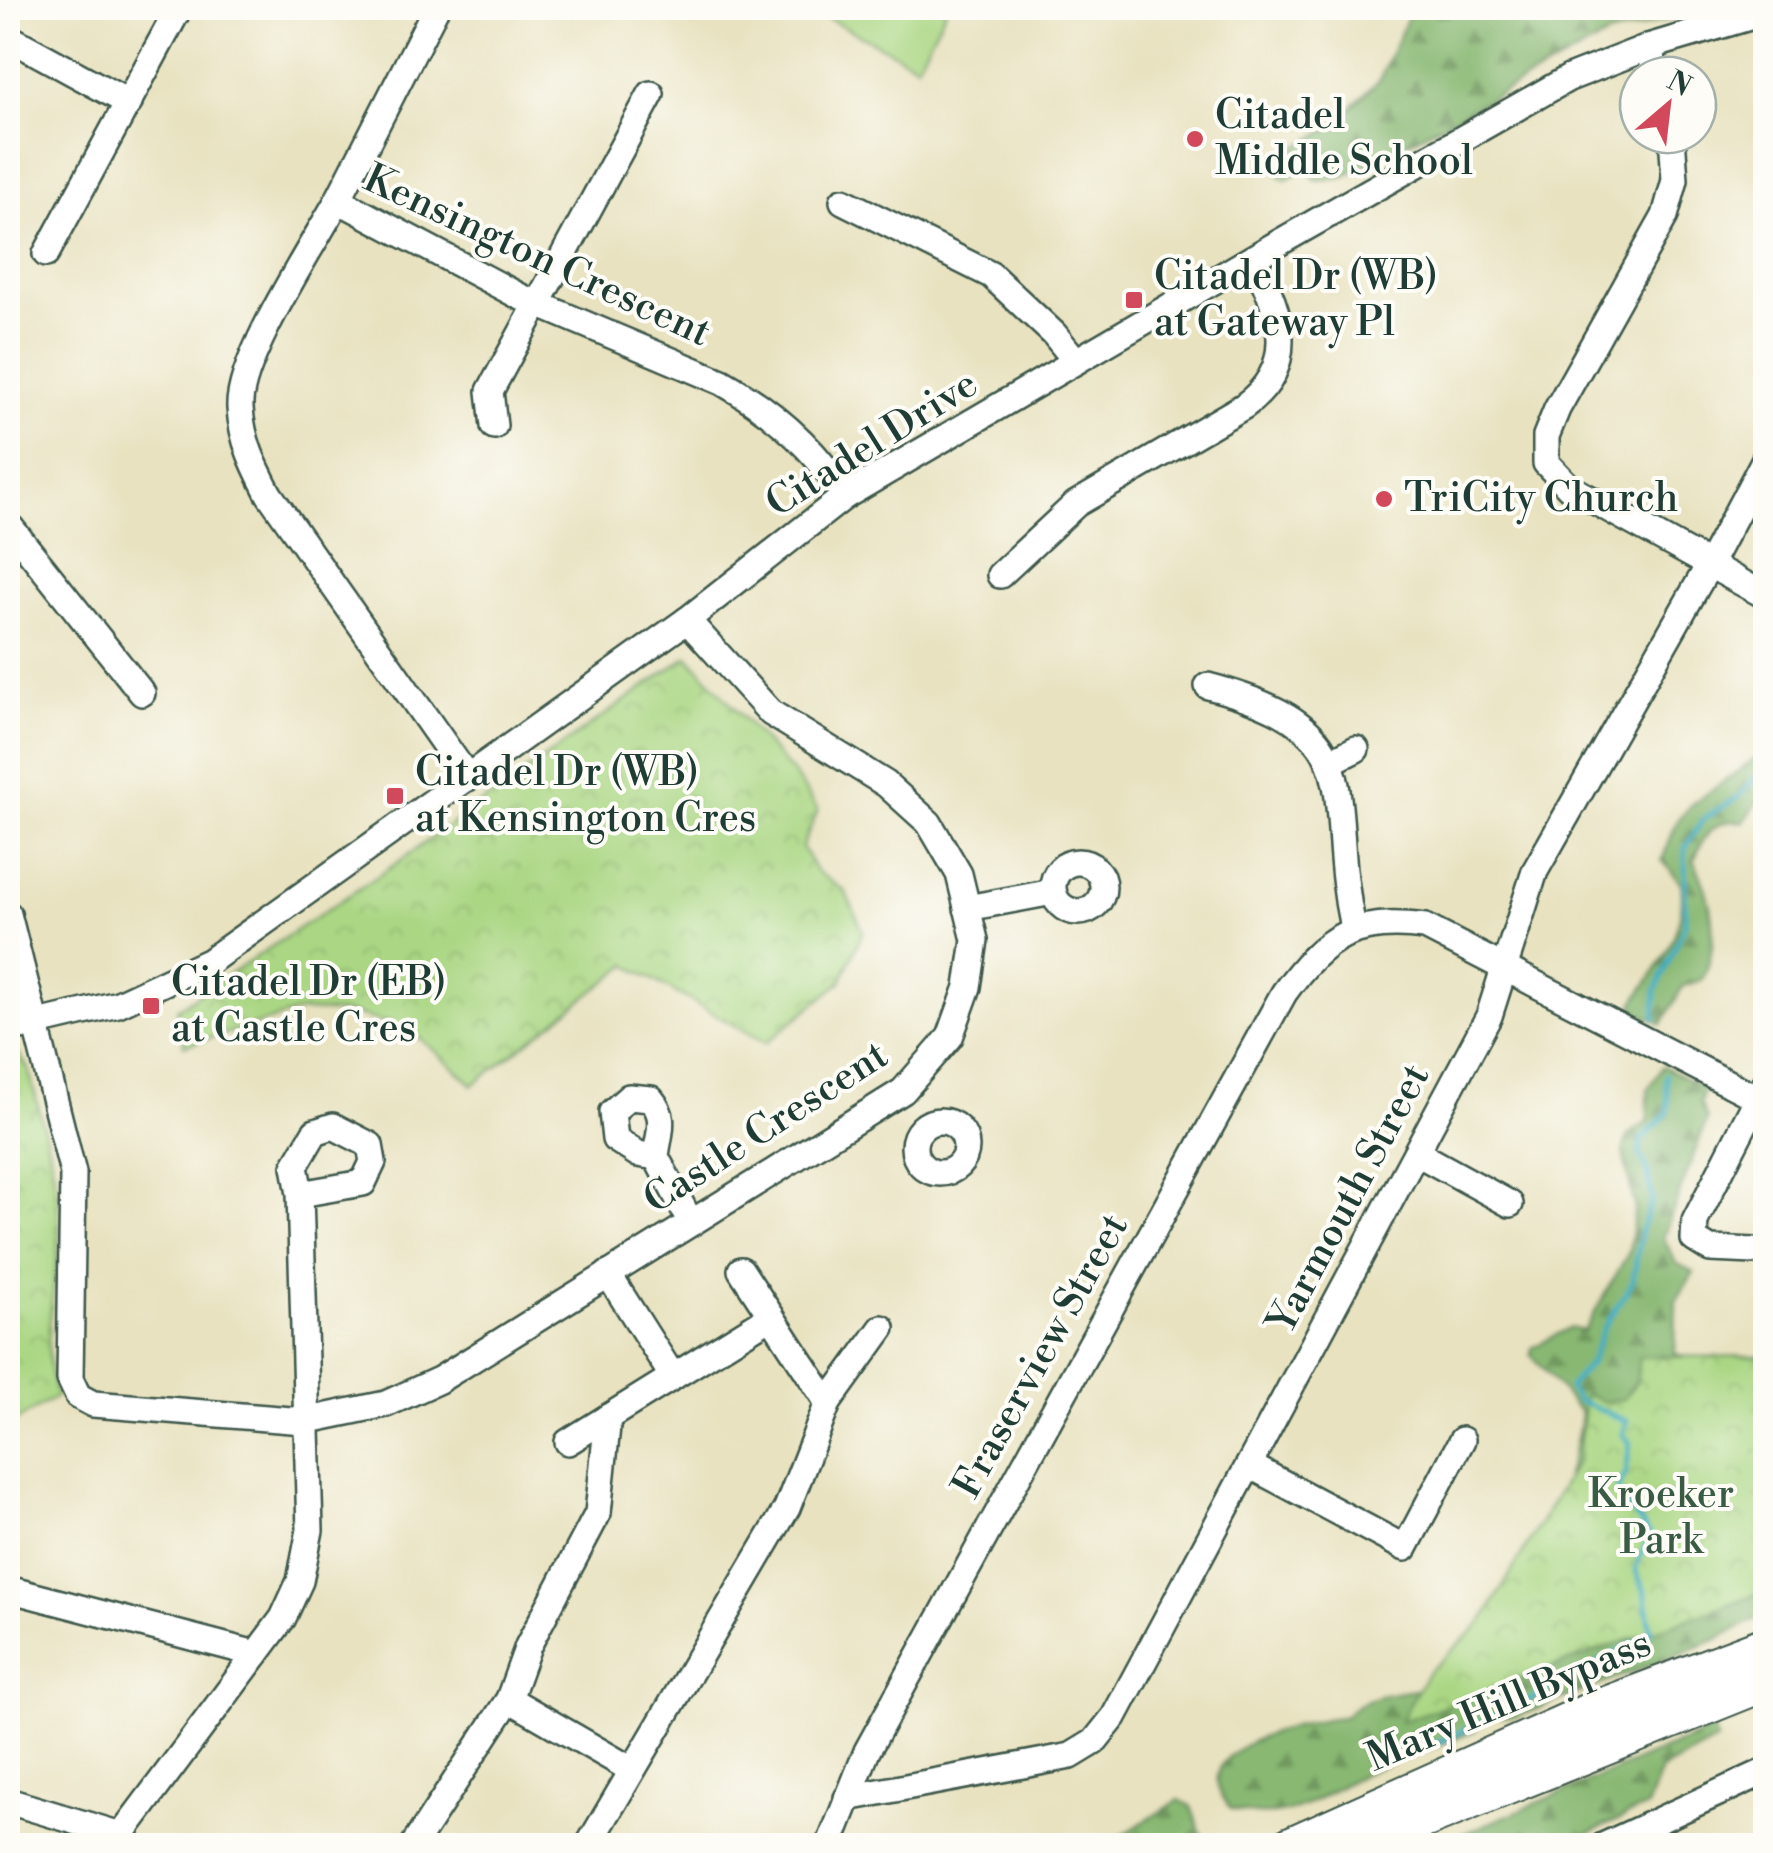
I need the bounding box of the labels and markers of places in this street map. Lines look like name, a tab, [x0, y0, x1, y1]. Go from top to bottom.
place label: Citadel Middle School	[1215, 91, 1473, 187]
marker: Citadel Middle School	[1184, 128, 1206, 150]
place label: Citadel Dr (WB) at Gateway Pl	[1154, 252, 1438, 349]
marker: Citadel Dr (WB) at Gateway Pl	[1123, 289, 1145, 311]
place label: TriCity Church	[1404, 474, 1678, 525]
marker: TriCity Church	[1373, 488, 1395, 510]
place label: Citadel Dr (WB) at Kensington Cres	[415, 748, 756, 845]
marker: Citadel Dr (WB) at Kensington Cres	[384, 785, 406, 807]
place label: Citadel Dr (EB) at Castle Cres	[171, 958, 446, 1054]
marker: Citadel Dr (EB) at Castle Cres	[140, 995, 162, 1017]

